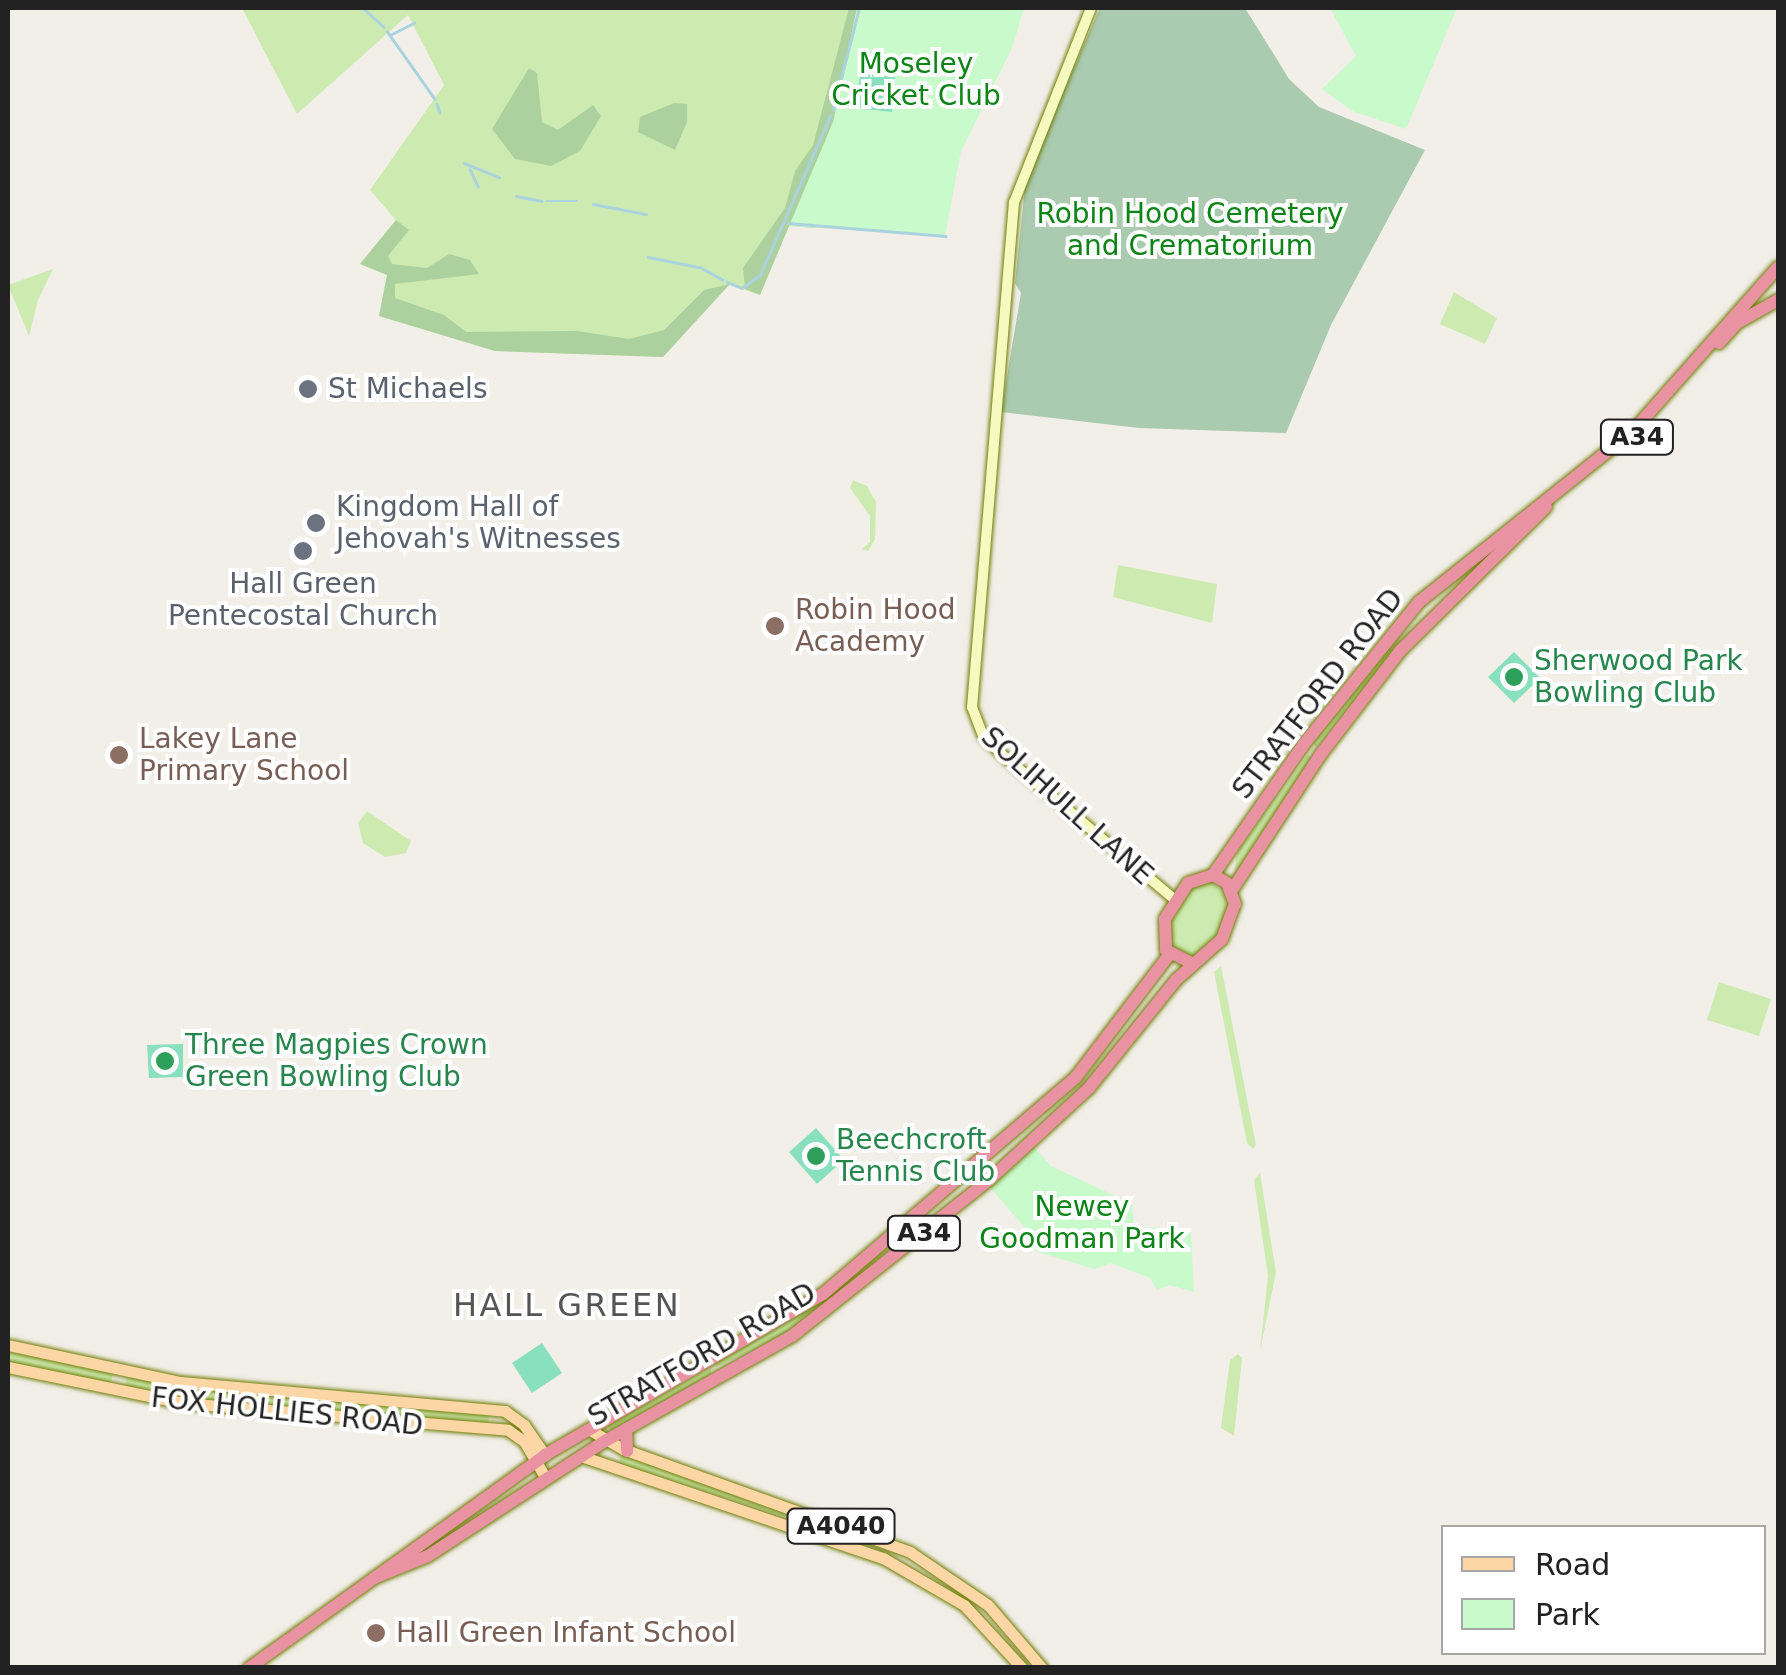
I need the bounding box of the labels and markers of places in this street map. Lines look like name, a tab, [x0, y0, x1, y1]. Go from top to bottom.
place label: St Michaels	[328, 372, 487, 406]
marker: St Michaels	[297, 378, 319, 400]
place label: Kingdom Hall of Jehovah's Witnesses	[336, 490, 621, 556]
marker: Kingdom Hall of Jehovah's Witnesses	[305, 512, 327, 534]
marker: Hall Green Pentecostal Church	[292, 540, 314, 562]
place label: Hall Green Pentecostal Church	[168, 567, 438, 633]
place label: Robin Hood Academy	[795, 593, 956, 659]
marker: Robin Hood Academy	[764, 615, 786, 637]
place label: Sherwood Park Bowling Club	[1534, 644, 1743, 710]
marker: Sherwood Park Bowling Club	[1503, 666, 1525, 688]
place label: Lakey Lane Primary School	[139, 722, 349, 788]
marker: Lakey Lane Primary School	[108, 744, 130, 766]
place label: Three Magpies Crown Green Bowling Club	[185, 1028, 488, 1094]
marker: Three Magpies Crown Green Bowling Club	[154, 1050, 176, 1072]
place label: Beechcroft Tennis Club	[836, 1123, 995, 1189]
marker: Beechcroft Tennis Club	[805, 1145, 827, 1167]
place label: Hall Green Infant School	[396, 1616, 736, 1650]
marker: Hall Green Infant School	[365, 1622, 387, 1644]

